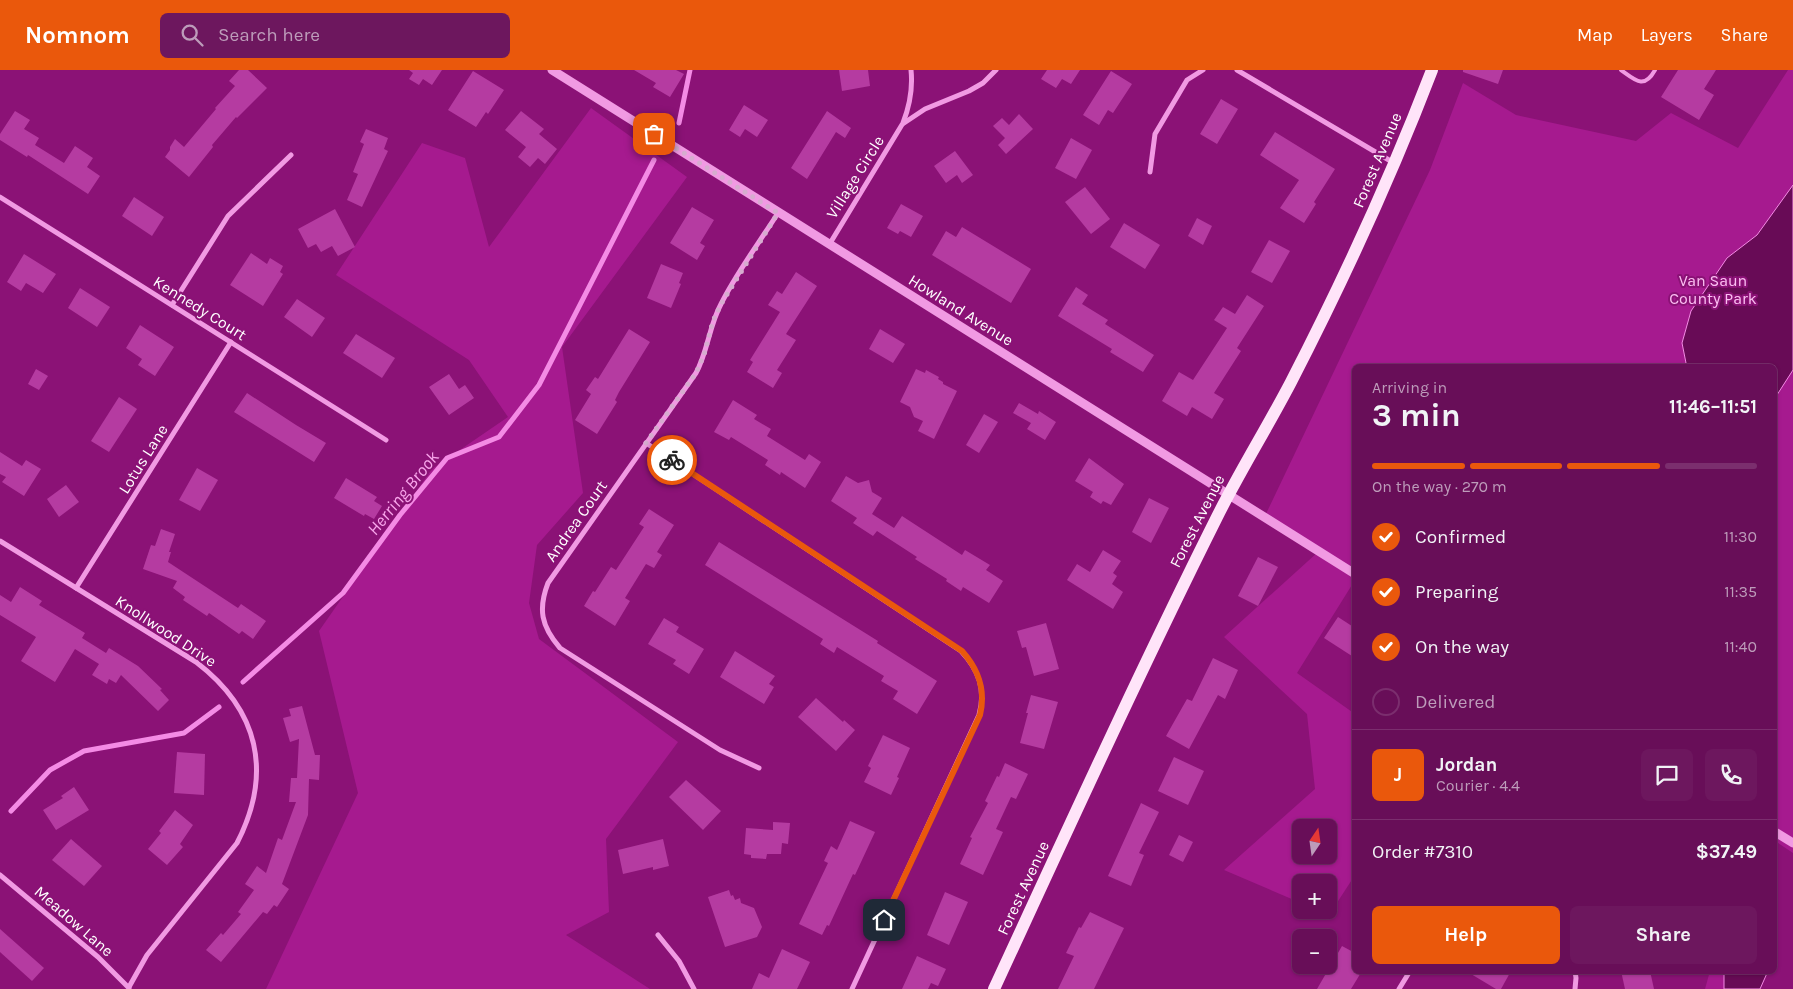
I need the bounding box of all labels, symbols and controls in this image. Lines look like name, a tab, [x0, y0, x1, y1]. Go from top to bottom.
search box	[160, 13, 510, 58]
text: Nomnom	[25, 21, 130, 49]
icon: search	[178, 21, 206, 49]
text: Search here	[218, 24, 320, 46]
text: Map	[1577, 24, 1613, 46]
text: Layers	[1641, 24, 1693, 46]
text: Share	[1721, 24, 1768, 46]
street label: Forest Avenue	[1348, 110, 1406, 210]
pin	[633, 113, 675, 155]
icon: bag	[640, 120, 668, 148]
street label: Village Circle	[822, 132, 888, 222]
street label: Howland Avenue	[905, 270, 1017, 350]
park label: Van Saun County Park	[1669, 271, 1757, 308]
street label: Kennedy Court	[150, 272, 250, 344]
text: Arriving in	[1372, 378, 1447, 397]
text: 11:46–11:51	[1669, 396, 1757, 418]
text: 3 min	[1372, 397, 1461, 434]
street label: Lotus Lane	[114, 421, 172, 497]
courier	[647, 435, 697, 485]
water label: Herring Brook	[362, 446, 444, 540]
icon: bike	[658, 446, 686, 474]
street label: Forest Avenue	[1165, 471, 1229, 571]
street label: Andrea Court	[541, 477, 611, 565]
text: On the way · 270 m	[1372, 477, 1507, 496]
icon: check	[1372, 523, 1400, 551]
text: Confirmed	[1415, 526, 1506, 548]
text: 11:30	[1724, 527, 1757, 546]
icon: check	[1372, 578, 1400, 606]
text: Preparing	[1415, 581, 1498, 603]
text: 11:35	[1724, 582, 1757, 601]
street label: Knollwood Drive	[112, 591, 220, 671]
icon: check	[1372, 633, 1400, 661]
text: On the way	[1415, 636, 1509, 658]
text: 11:40	[1724, 637, 1757, 656]
text: Delivered	[1415, 691, 1495, 713]
button: chat	[1641, 749, 1693, 801]
button: phone	[1705, 749, 1757, 801]
text: Jordan	[1436, 754, 1497, 776]
text: J	[1394, 764, 1402, 786]
text: Courier · 4.4	[1436, 776, 1520, 795]
north arrow	[1292, 819, 1338, 864]
map controls	[1292, 819, 1337, 974]
street label: Forest Avenue	[993, 838, 1053, 938]
text: Order #7310	[1372, 841, 1473, 863]
text: $37.49	[1696, 841, 1757, 863]
button: +	[1292, 874, 1337, 919]
street label: Meadow Lane	[31, 882, 117, 960]
pin	[863, 899, 905, 941]
icon: home	[870, 906, 898, 934]
button: Help	[1372, 906, 1560, 964]
button: Share	[1570, 906, 1757, 964]
button: −	[1292, 929, 1337, 974]

